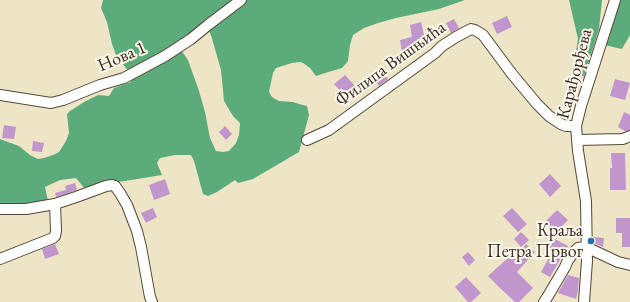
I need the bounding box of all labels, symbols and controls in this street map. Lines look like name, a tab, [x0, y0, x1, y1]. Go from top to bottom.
street label: Филипа Вишњића	[332, 17, 450, 111]
street label: Карађорђева	[553, 26, 597, 122]
street label: Нова 1	[95, 37, 149, 77]
place label: Краља Петра Првог	[487, 220, 583, 262]
marker: Краља Петра Првог	[586, 236, 596, 246]

